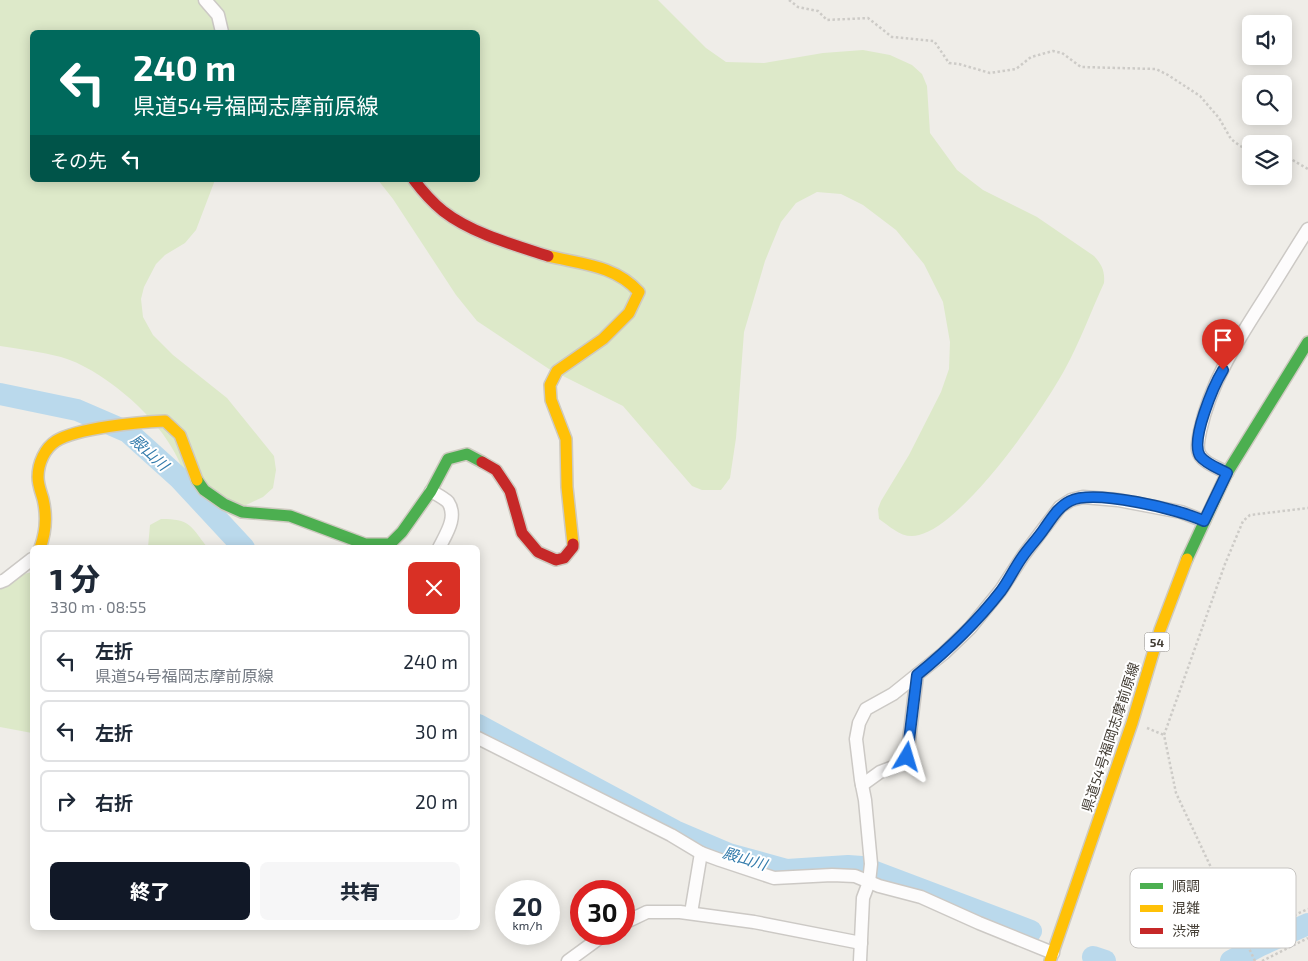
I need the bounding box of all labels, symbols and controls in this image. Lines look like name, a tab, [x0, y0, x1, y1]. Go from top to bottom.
map controls	[1242, 15, 1292, 185]
button: sound	[1242, 15, 1292, 65]
text: 240 m	[133, 46, 236, 88]
icon: left	[50, 50, 115, 115]
button: search	[1242, 75, 1292, 125]
text: 県道54号福岡志摩前原線	[133, 92, 378, 118]
button: layers	[1242, 135, 1292, 185]
icon: left	[117, 145, 145, 173]
text: その先	[50, 149, 107, 172]
pin	[1202, 319, 1244, 370]
icon: arrive	[1209, 326, 1237, 354]
water label: 殿山川	[127, 430, 174, 475]
text: 1 分	[50, 560, 100, 596]
button: close	[408, 562, 460, 614]
text: 330 m · 08:55	[50, 597, 146, 616]
road number: 54	[1144, 632, 1170, 652]
text: 左折	[95, 639, 133, 662]
icon: left	[52, 647, 80, 675]
text: 240 m	[403, 650, 458, 673]
street label: 県道54号福岡志摩前原線	[1078, 660, 1142, 814]
text: 県道54号福岡志摩前原線	[95, 666, 273, 685]
icon: left	[52, 717, 80, 745]
text: 30 m	[415, 720, 458, 743]
text: 左折	[95, 721, 133, 744]
position arrow	[880, 730, 932, 782]
icon: right	[52, 787, 80, 815]
text: 20 m	[415, 790, 458, 813]
text: 右折	[95, 791, 133, 814]
water label: 殿山川	[721, 843, 771, 874]
button: 終了	[50, 862, 250, 920]
button: 共有	[260, 862, 460, 920]
legend	[1130, 868, 1296, 948]
text: 順調	[1172, 877, 1200, 894]
speed limit sign: 30	[570, 880, 635, 945]
text: 20	[512, 891, 543, 921]
text: 混雑	[1172, 899, 1200, 916]
text: km/h	[513, 918, 542, 932]
text: 渋滞	[1172, 922, 1200, 939]

